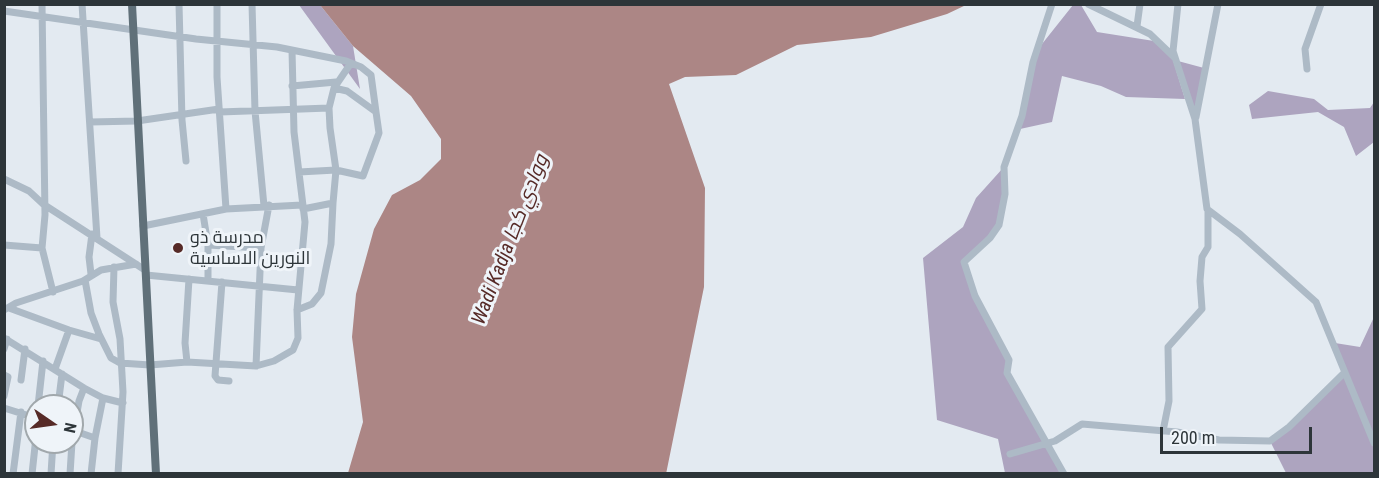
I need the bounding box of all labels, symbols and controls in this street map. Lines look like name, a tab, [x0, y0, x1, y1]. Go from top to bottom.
water label: Wadi Kadja ووادي كجا	[468, 152, 554, 328]
place label: مدرسة ذو النورين الاساسية	[190, 227, 310, 270]
marker: مدرسة ذو النورين الاساسية	[171, 241, 185, 255]
north arrow	[24, 394, 84, 454]
scale bar	[1163, 415, 1314, 453]
text: N	[60, 421, 80, 435]
text: 200 m	[1171, 427, 1215, 448]

